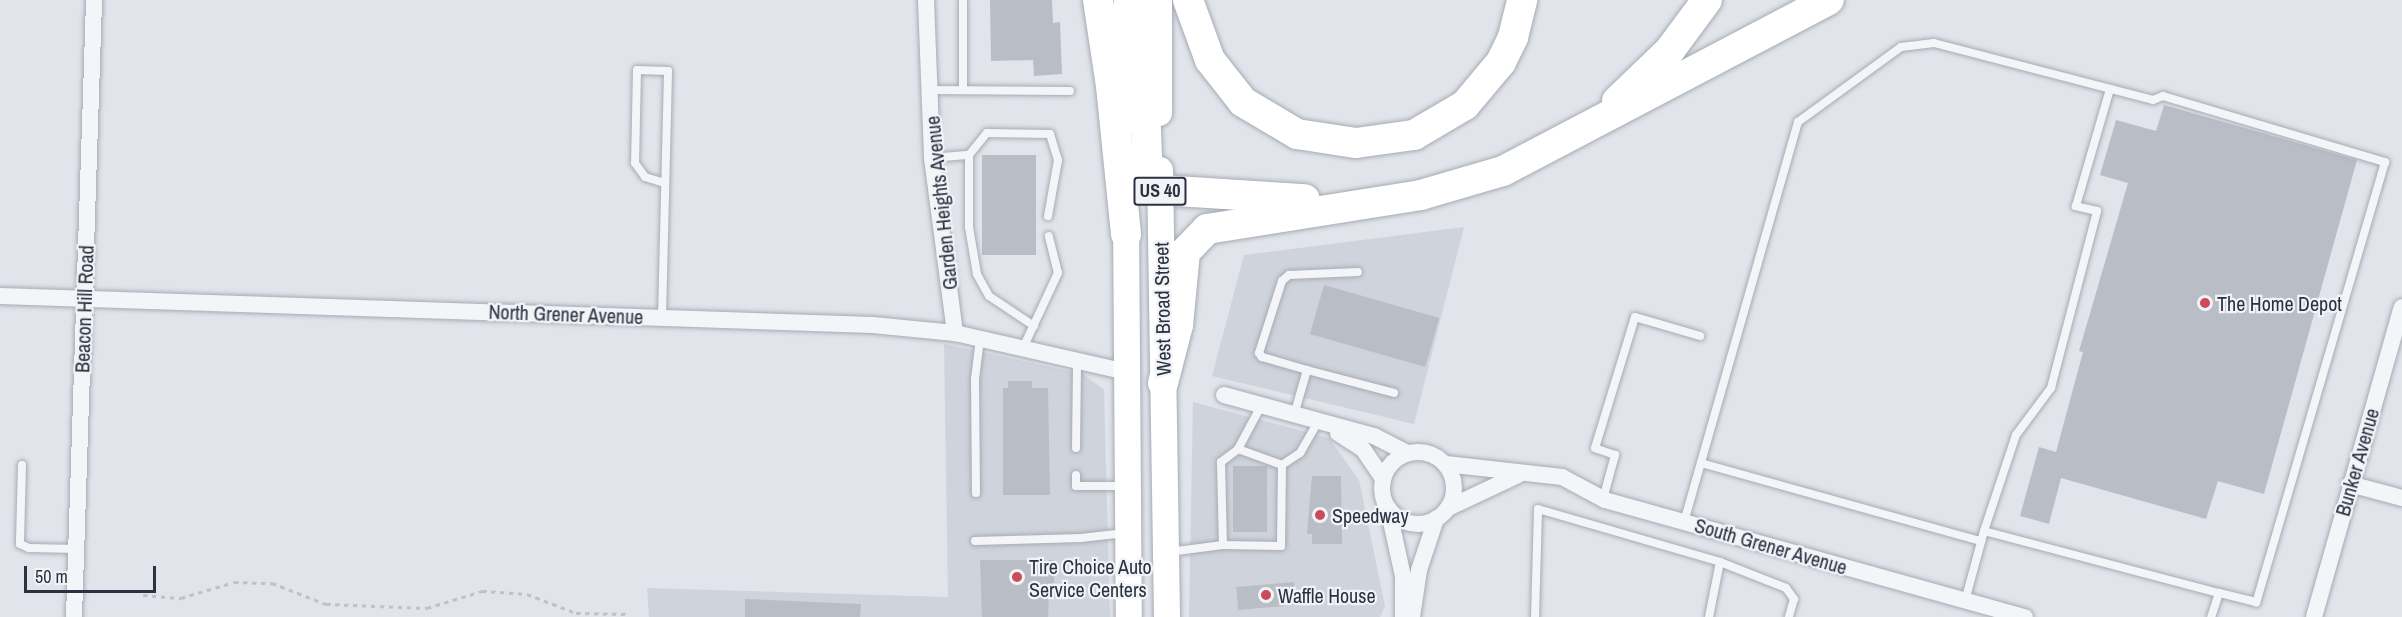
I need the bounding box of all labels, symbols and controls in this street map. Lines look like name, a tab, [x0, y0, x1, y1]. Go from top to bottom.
street label: Garden Heights Avenue	[920, 114, 962, 292]
road number: US 40	[1133, 176, 1187, 206]
street label: West Broad Street	[1149, 242, 1175, 376]
street label: Beacon Hill Road	[70, 245, 98, 373]
place label: The Home Depot	[2217, 291, 2342, 315]
marker: The Home Depot	[2198, 296, 2212, 310]
street label: North Grener Avenue	[488, 299, 644, 329]
street label: Bunker Avenue	[2330, 405, 2384, 519]
place label: Speedway	[1332, 503, 1409, 527]
marker: Speedway	[1313, 508, 1327, 522]
street label: South Grener Avenue	[1692, 513, 1850, 579]
scale bar	[27, 554, 159, 592]
place label: Tire Choice Auto Service Centers	[1029, 554, 1153, 601]
text: 50 m	[35, 564, 68, 589]
marker: Tire Choice Auto Service Centers	[1010, 570, 1024, 584]
place label: Waffle House	[1278, 583, 1376, 607]
marker: Waffle House	[1259, 588, 1273, 602]

